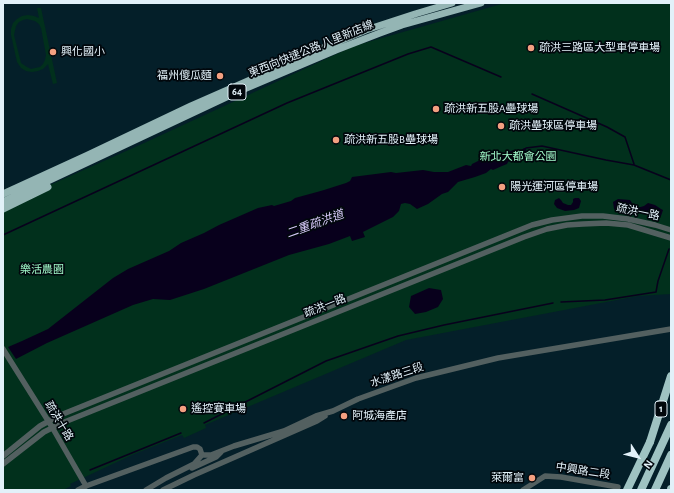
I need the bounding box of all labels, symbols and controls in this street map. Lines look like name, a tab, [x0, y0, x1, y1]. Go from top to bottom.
street label: 東西向快速公路 八里新店線	[246, 18, 376, 80]
place label: 疏洪三路區大型車停車場	[539, 41, 660, 55]
marker: 疏洪三路區大型車停車場	[526, 43, 536, 53]
place label: 興化國小	[61, 45, 105, 59]
marker: 興化國小	[48, 47, 58, 57]
place label: 福州傻瓜麵	[157, 69, 212, 83]
marker: 福州傻瓜麵	[215, 71, 225, 81]
road number: 64	[228, 84, 246, 100]
place label: 疏洪新五股A壘球場	[444, 102, 538, 116]
marker: 疏洪新五股A壘球場	[431, 104, 441, 114]
place label: 疏洪壘球區停車場	[509, 119, 597, 133]
marker: 疏洪壘球區停車場	[496, 121, 506, 131]
place label: 疏洪新五股B壘球場	[344, 133, 438, 147]
marker: 疏洪新五股B壘球場	[331, 135, 341, 145]
park label: 新北大都會公園	[480, 150, 556, 164]
place label: 陽光運河區停車場	[510, 180, 598, 194]
marker: 陽光運河區停車場	[497, 182, 507, 192]
street label: 疏洪一路	[615, 201, 661, 223]
water label: 二重疏洪道	[284, 207, 346, 241]
park label: 樂活農園	[20, 263, 64, 277]
street label: 疏洪一路	[302, 292, 348, 320]
street label: 水漾路三段	[369, 360, 425, 390]
street label: 疏洪十路	[42, 399, 76, 443]
road number: 1	[655, 401, 667, 417]
place label: 遙控賽車場	[191, 402, 246, 416]
marker: 遙控賽車場	[178, 404, 188, 414]
place label: 阿城海產店	[352, 409, 407, 423]
marker: 阿城海產店	[339, 411, 349, 421]
north arrow	[618, 437, 658, 477]
text: N	[641, 458, 655, 471]
street label: 中興路二段	[555, 460, 611, 482]
place label: 萊爾富	[491, 471, 524, 485]
marker: 萊爾富	[527, 473, 537, 483]

